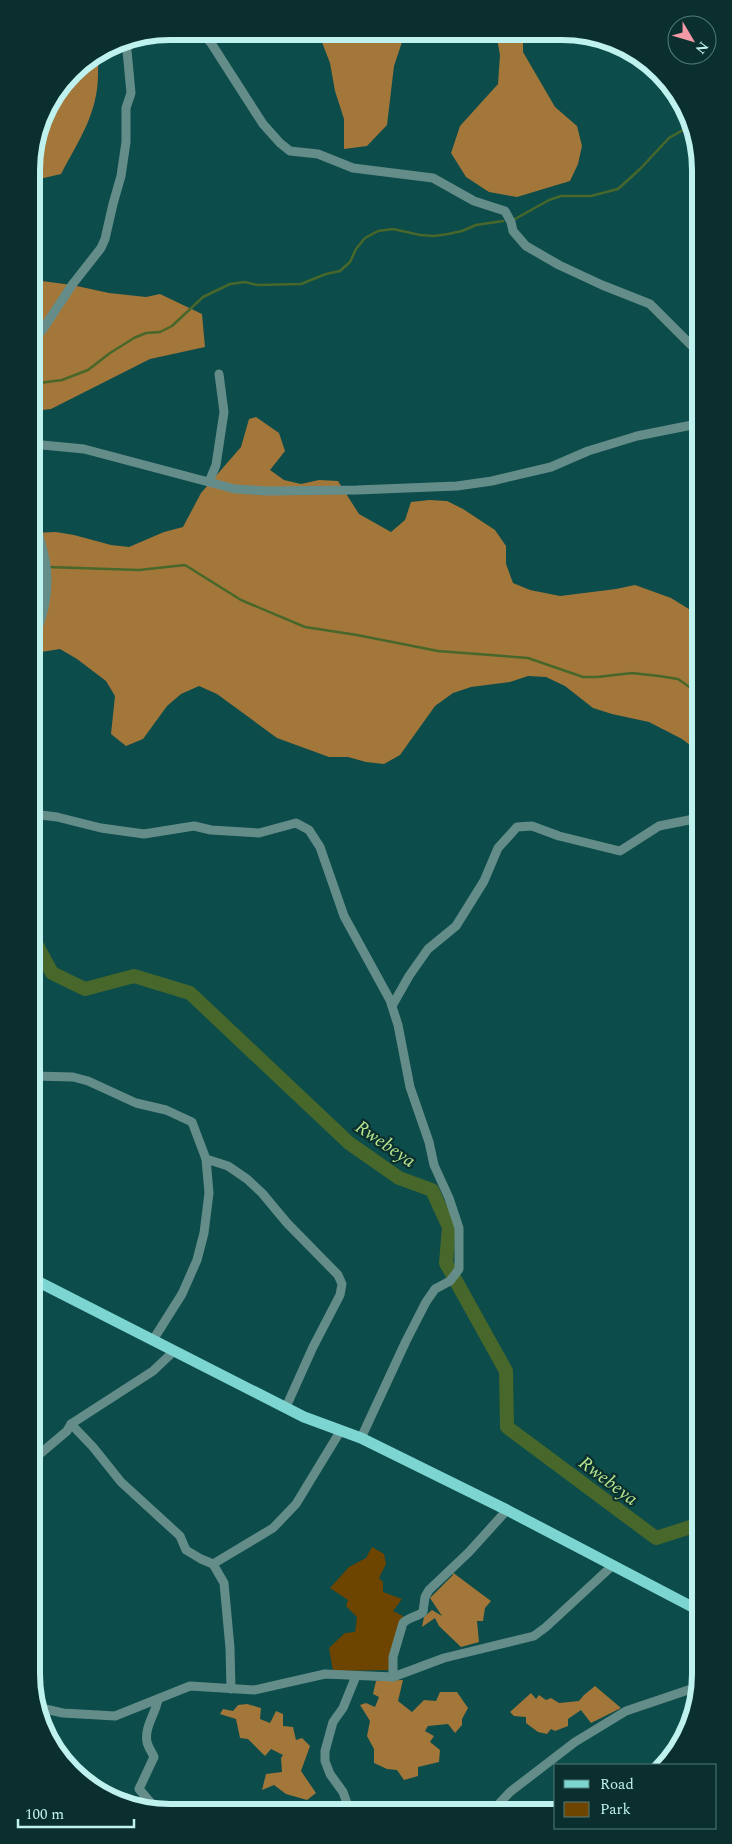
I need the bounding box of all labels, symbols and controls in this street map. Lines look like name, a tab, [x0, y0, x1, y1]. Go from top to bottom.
north arrow	[667, 15, 717, 65]
text: N	[690, 37, 714, 59]
water label: Rwebeya	[349, 1113, 422, 1175]
water label: Rwebeya	[572, 1449, 644, 1513]
legend	[554, 1764, 717, 1829]
text: Road	[600, 1773, 634, 1796]
scale bar	[18, 1796, 134, 1828]
text: Park	[600, 1798, 631, 1821]
text: 100 m	[25, 1803, 64, 1826]

